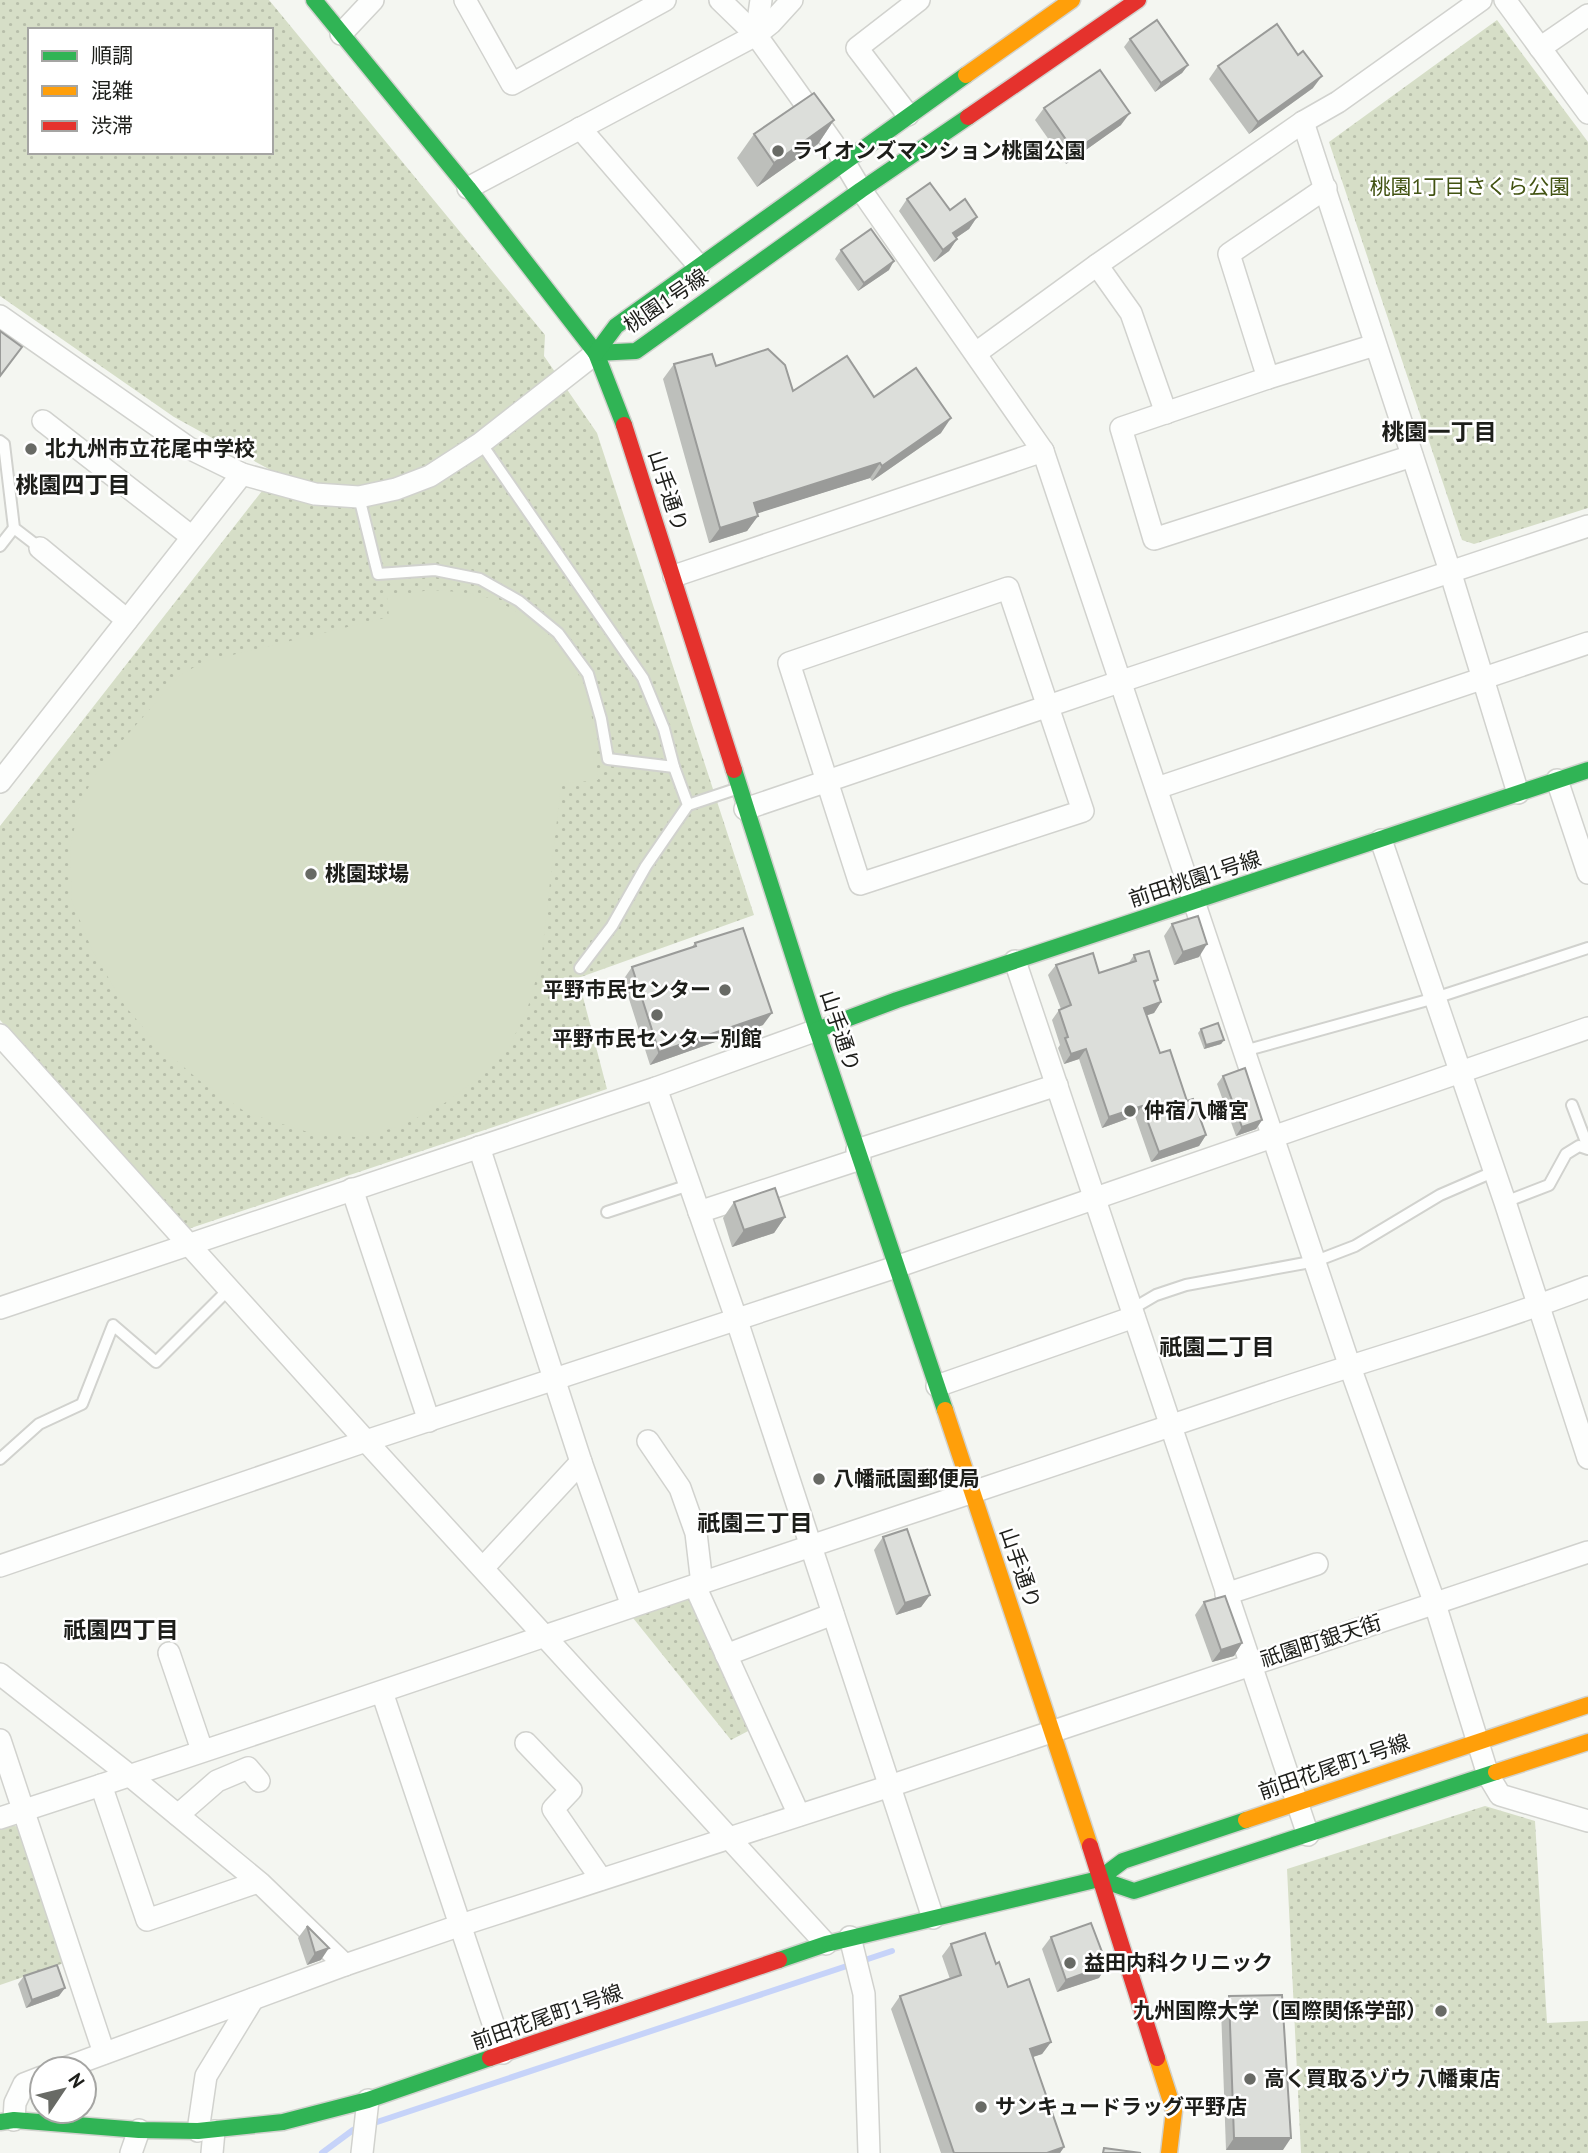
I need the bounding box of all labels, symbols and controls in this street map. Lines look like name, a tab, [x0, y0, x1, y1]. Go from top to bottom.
legend	[28, 28, 273, 154]
text: 順調	[91, 42, 133, 69]
text: 混雑	[91, 77, 133, 104]
text: 渋滞	[91, 112, 133, 139]
place label: ライオンズマンション桃園公園	[792, 137, 1086, 164]
marker: ライオンズマンション桃園公園	[770, 143, 786, 159]
park label: 桃園1丁目さくら公園	[1370, 173, 1570, 200]
street label: 桃園1号線	[619, 263, 713, 338]
district label: 桃園一丁目	[1382, 417, 1497, 446]
place label: 北九州市立花尾中学校	[45, 435, 255, 462]
marker: 北九州市立花尾中学校	[23, 441, 39, 457]
street label: 山手通り	[643, 447, 694, 535]
district label: 桃園四丁目	[16, 470, 131, 499]
street label: 前田桃園1号線	[1125, 844, 1264, 913]
place label: 桃園球場	[325, 860, 409, 887]
marker: 桃園球場	[303, 866, 319, 882]
place label: 平野市民センター	[543, 976, 711, 1003]
marker: 平野市民センター	[717, 982, 733, 998]
street label: 山手通り	[815, 987, 866, 1075]
marker: 平野市民センター別館	[649, 1007, 665, 1023]
place label: 平野市民センター別館	[552, 1025, 762, 1052]
place label: 仲宿八幡宮	[1144, 1097, 1249, 1124]
marker: 仲宿八幡宮	[1122, 1103, 1138, 1119]
district label: 祇園二丁目	[1160, 1332, 1275, 1361]
place label: 八幡祇園郵便局	[833, 1465, 980, 1492]
marker: 八幡祇園郵便局	[811, 1471, 827, 1487]
district label: 祇園三丁目	[698, 1508, 813, 1537]
street label: 山手通り	[994, 1524, 1047, 1612]
street label: 祇園町銀天街	[1257, 1608, 1385, 1673]
district label: 祇園四丁目	[64, 1615, 179, 1644]
street label: 前田花尾町1号線	[1255, 1728, 1413, 1805]
place label: 益田内科クリニック	[1084, 1949, 1273, 1976]
marker: 益田内科クリニック	[1062, 1955, 1078, 1971]
street label: 前田花尾町1号線	[468, 1978, 626, 2055]
place label: 九州国際大学（国際関係学部）	[1133, 1997, 1427, 2024]
marker: 九州国際大学（国際関係学部）	[1433, 2003, 1449, 2019]
north arrow	[28, 2055, 98, 2125]
place label: 高く買取るゾウ 八幡東店	[1264, 2065, 1500, 2092]
text: N	[64, 2068, 90, 2092]
marker: 高く買取るゾウ 八幡東店	[1242, 2071, 1258, 2087]
place label: サンキュードラッグ平野店	[995, 2093, 1247, 2120]
marker: サンキュードラッグ平野店	[973, 2099, 989, 2115]

